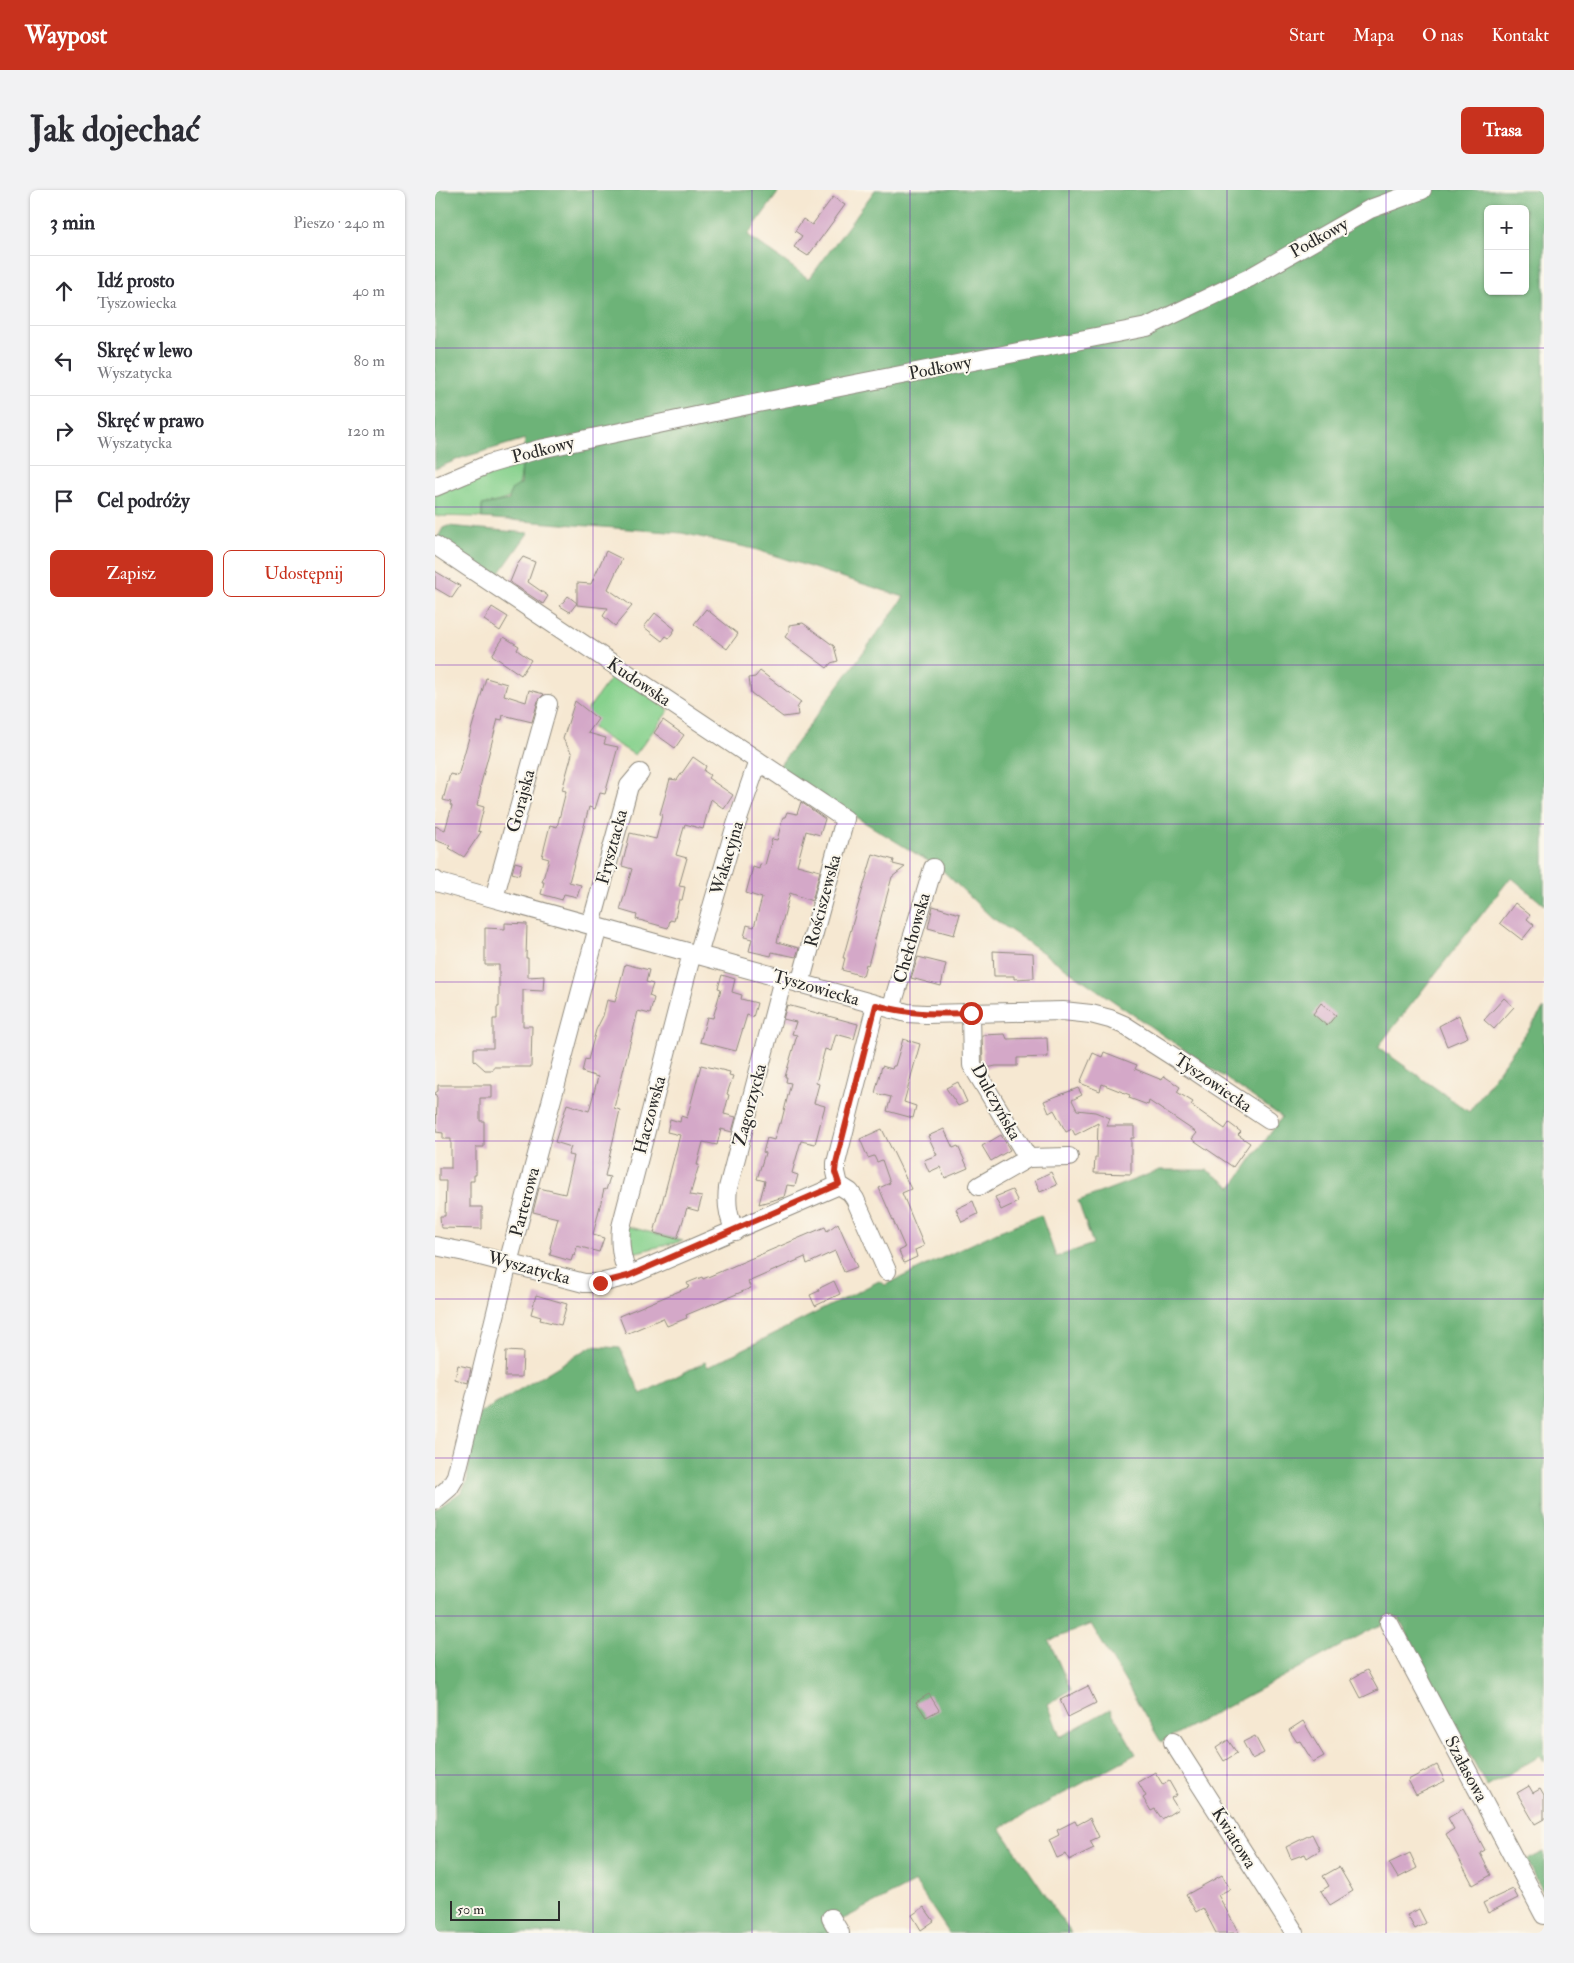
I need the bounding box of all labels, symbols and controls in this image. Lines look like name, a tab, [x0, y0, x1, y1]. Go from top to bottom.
text: Waypost	[25, 20, 107, 51]
text: Start	[1289, 24, 1325, 47]
text: Mapa	[1353, 24, 1394, 47]
text: O nas	[1422, 24, 1463, 47]
text: Kontakt	[1491, 24, 1549, 47]
button: Trasa	[1461, 107, 1544, 154]
text: Jak dojechać	[30, 108, 200, 152]
map controls	[1484, 205, 1529, 295]
button: +	[1484, 205, 1529, 250]
text: 3 min	[50, 209, 95, 236]
street label: Podkowy	[1286, 212, 1353, 263]
text: Pieszo · 240 m	[293, 213, 385, 233]
button: −	[1484, 250, 1529, 295]
text: Idź prosto	[97, 269, 174, 293]
icon: ahead	[50, 277, 78, 305]
text: 40 m	[352, 281, 385, 301]
text: Tyszowiecka	[97, 293, 177, 313]
text: Skręć w lewo	[97, 339, 192, 363]
icon: left	[50, 347, 78, 375]
street label: Podkowy	[907, 350, 974, 385]
text: 80 m	[354, 351, 385, 371]
text: Wyszatycka	[97, 363, 172, 383]
text: Skręć w prawo	[97, 409, 204, 433]
icon: right	[50, 417, 78, 445]
text: 120 m	[347, 421, 385, 441]
street label: Podkowy	[509, 431, 578, 469]
text: Wyszatycka	[97, 433, 172, 453]
icon: arrive	[50, 487, 78, 515]
text: Cel podróży	[97, 489, 190, 513]
button: Zapisz	[50, 550, 213, 597]
button: Udostępnij	[223, 550, 385, 597]
street label: Kudowska	[603, 652, 676, 712]
street label: Gorajska	[502, 766, 541, 835]
street label: Frysztacka	[591, 806, 633, 887]
street label: Wakacyjna	[705, 818, 749, 899]
street label: Rościszewska	[800, 852, 847, 950]
street label: Chełchowska	[888, 890, 936, 986]
street label: Tyszowiecka	[770, 965, 863, 1012]
route start	[960, 1002, 983, 1025]
street label: Tyszowiecka	[1169, 1048, 1257, 1118]
street label: Dulczyńska	[966, 1060, 1027, 1145]
street label: Zagorzycka	[728, 1061, 772, 1149]
street label: Haczowska	[629, 1073, 672, 1157]
street label: Parterowa	[505, 1164, 545, 1239]
street label: Wyszatycka	[484, 1246, 573, 1290]
route end	[589, 1272, 612, 1295]
street label: Szałasowa	[1439, 1732, 1493, 1806]
street label: Kwiatowa	[1206, 1803, 1262, 1873]
scale bar	[450, 1898, 560, 1921]
text: 50 m	[457, 1901, 484, 1918]

